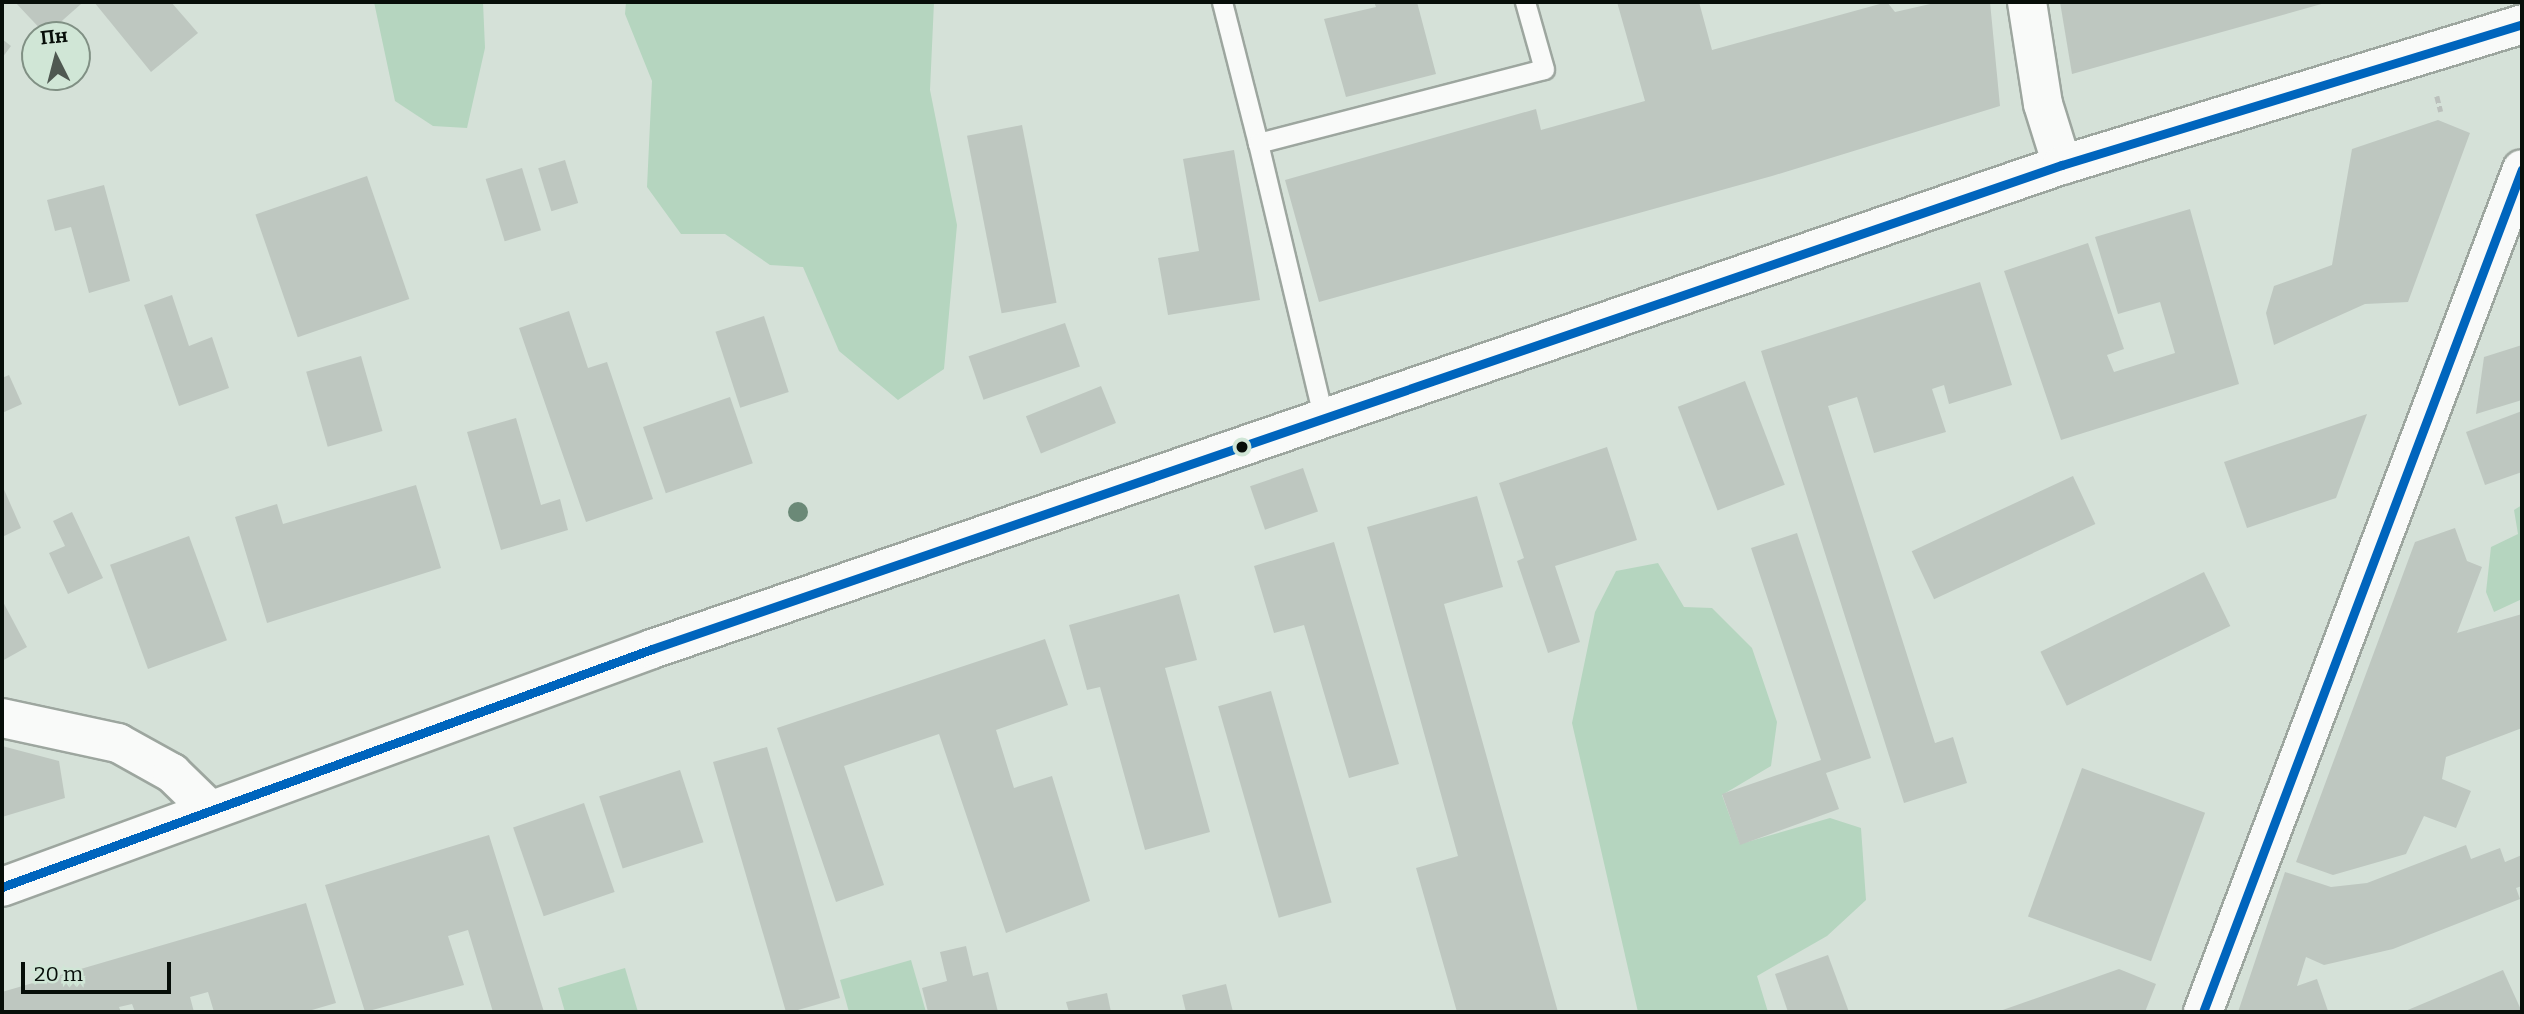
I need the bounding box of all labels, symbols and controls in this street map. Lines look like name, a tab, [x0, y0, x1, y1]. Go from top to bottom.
north arrow	[21, 21, 91, 91]
text: Пн	[39, 24, 69, 49]
unlabelled marker	[1235, 440, 1249, 454]
scale bar	[24, 948, 175, 992]
text: 20 m	[34, 961, 83, 987]

